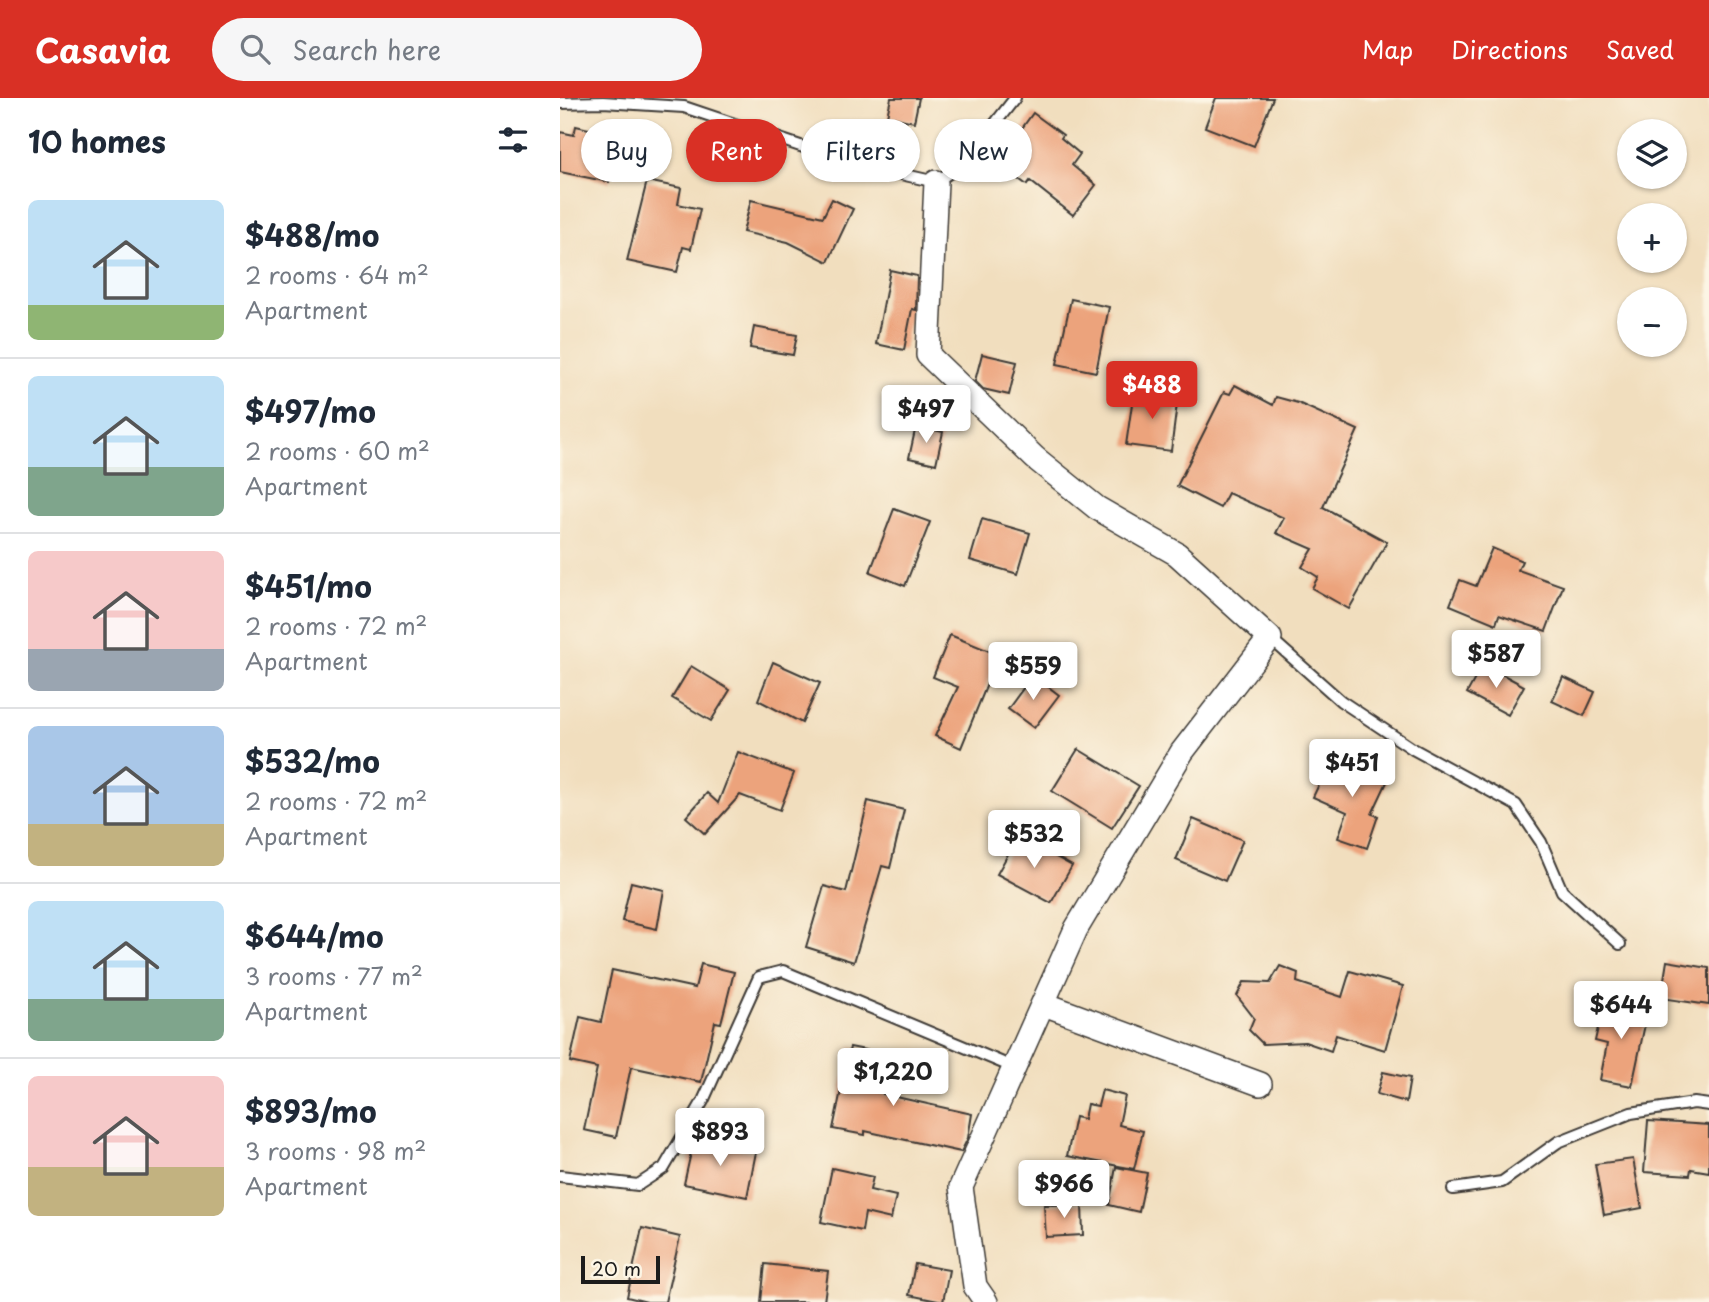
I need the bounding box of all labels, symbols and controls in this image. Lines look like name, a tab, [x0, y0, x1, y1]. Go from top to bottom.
search box	[212, 18, 702, 81]
text: Casavia	[35, 24, 170, 74]
icon: search	[236, 30, 274, 68]
text: Search here	[292, 30, 441, 69]
text: Map	[1362, 31, 1413, 67]
text: Directions	[1451, 31, 1568, 67]
text: Saved	[1606, 31, 1674, 67]
text: 10 homes	[28, 118, 166, 163]
chip: Buy	[581, 119, 672, 182]
chip: Rent	[686, 119, 787, 182]
chip: Filters	[801, 119, 920, 182]
chip: New	[934, 119, 1032, 182]
map controls	[1617, 119, 1687, 357]
button: layers	[1617, 119, 1687, 189]
icon: filters	[494, 121, 532, 159]
button: +	[1617, 203, 1687, 273]
text: $488/mo	[245, 212, 379, 257]
icon: home	[84, 228, 168, 312]
text: 2 rooms · 64 m²	[245, 257, 429, 292]
button: −	[1617, 287, 1687, 357]
text: Apartment	[245, 292, 368, 327]
pin: $488	[1111, 362, 1193, 421]
text: $488	[1122, 366, 1182, 401]
pin: $497	[885, 386, 967, 445]
text: $497/mo	[245, 388, 376, 433]
text: $497	[898, 390, 954, 425]
icon: home	[84, 404, 168, 488]
text: 2 rooms · 60 m²	[245, 433, 430, 468]
text: Apartment	[245, 468, 368, 503]
text: $451/mo	[245, 563, 372, 608]
icon: home	[84, 579, 168, 663]
text: 2 rooms · 72 m²	[245, 608, 427, 643]
pin: $587	[1455, 630, 1537, 690]
text: $587	[1468, 635, 1524, 670]
pin: $559	[992, 642, 1074, 702]
text: Apartment	[245, 643, 368, 678]
text: $559	[1004, 647, 1062, 682]
text: $532/mo	[245, 738, 380, 783]
pin: $451	[1311, 740, 1393, 799]
text: $451	[1325, 744, 1379, 779]
icon: home	[84, 754, 168, 838]
text: 2 rooms · 72 m²	[245, 783, 427, 818]
pin: $532	[993, 810, 1075, 870]
text: $532	[1004, 815, 1064, 850]
text: Apartment	[245, 818, 368, 853]
text: $644/mo	[245, 913, 384, 958]
icon: home	[84, 929, 168, 1013]
text: 3 rooms · 77 m²	[245, 958, 423, 993]
pin: $644	[1580, 982, 1662, 1041]
text: $644	[1590, 986, 1652, 1021]
text: Apartment	[245, 993, 368, 1028]
pin: $1,220	[836, 1048, 950, 1108]
text: $1,220	[853, 1053, 933, 1088]
text: $893/mo	[245, 1088, 377, 1133]
icon: home	[84, 1104, 168, 1188]
pin: $893	[679, 1108, 761, 1168]
text: $893	[691, 1113, 749, 1148]
text: 3 rooms · 98 m²	[245, 1133, 426, 1168]
pin: $966	[1023, 1160, 1105, 1220]
text: $966	[1034, 1165, 1094, 1200]
text: Apartment	[245, 1168, 368, 1203]
scale bar	[581, 1253, 660, 1285]
text: 20 m	[592, 1254, 641, 1282]

